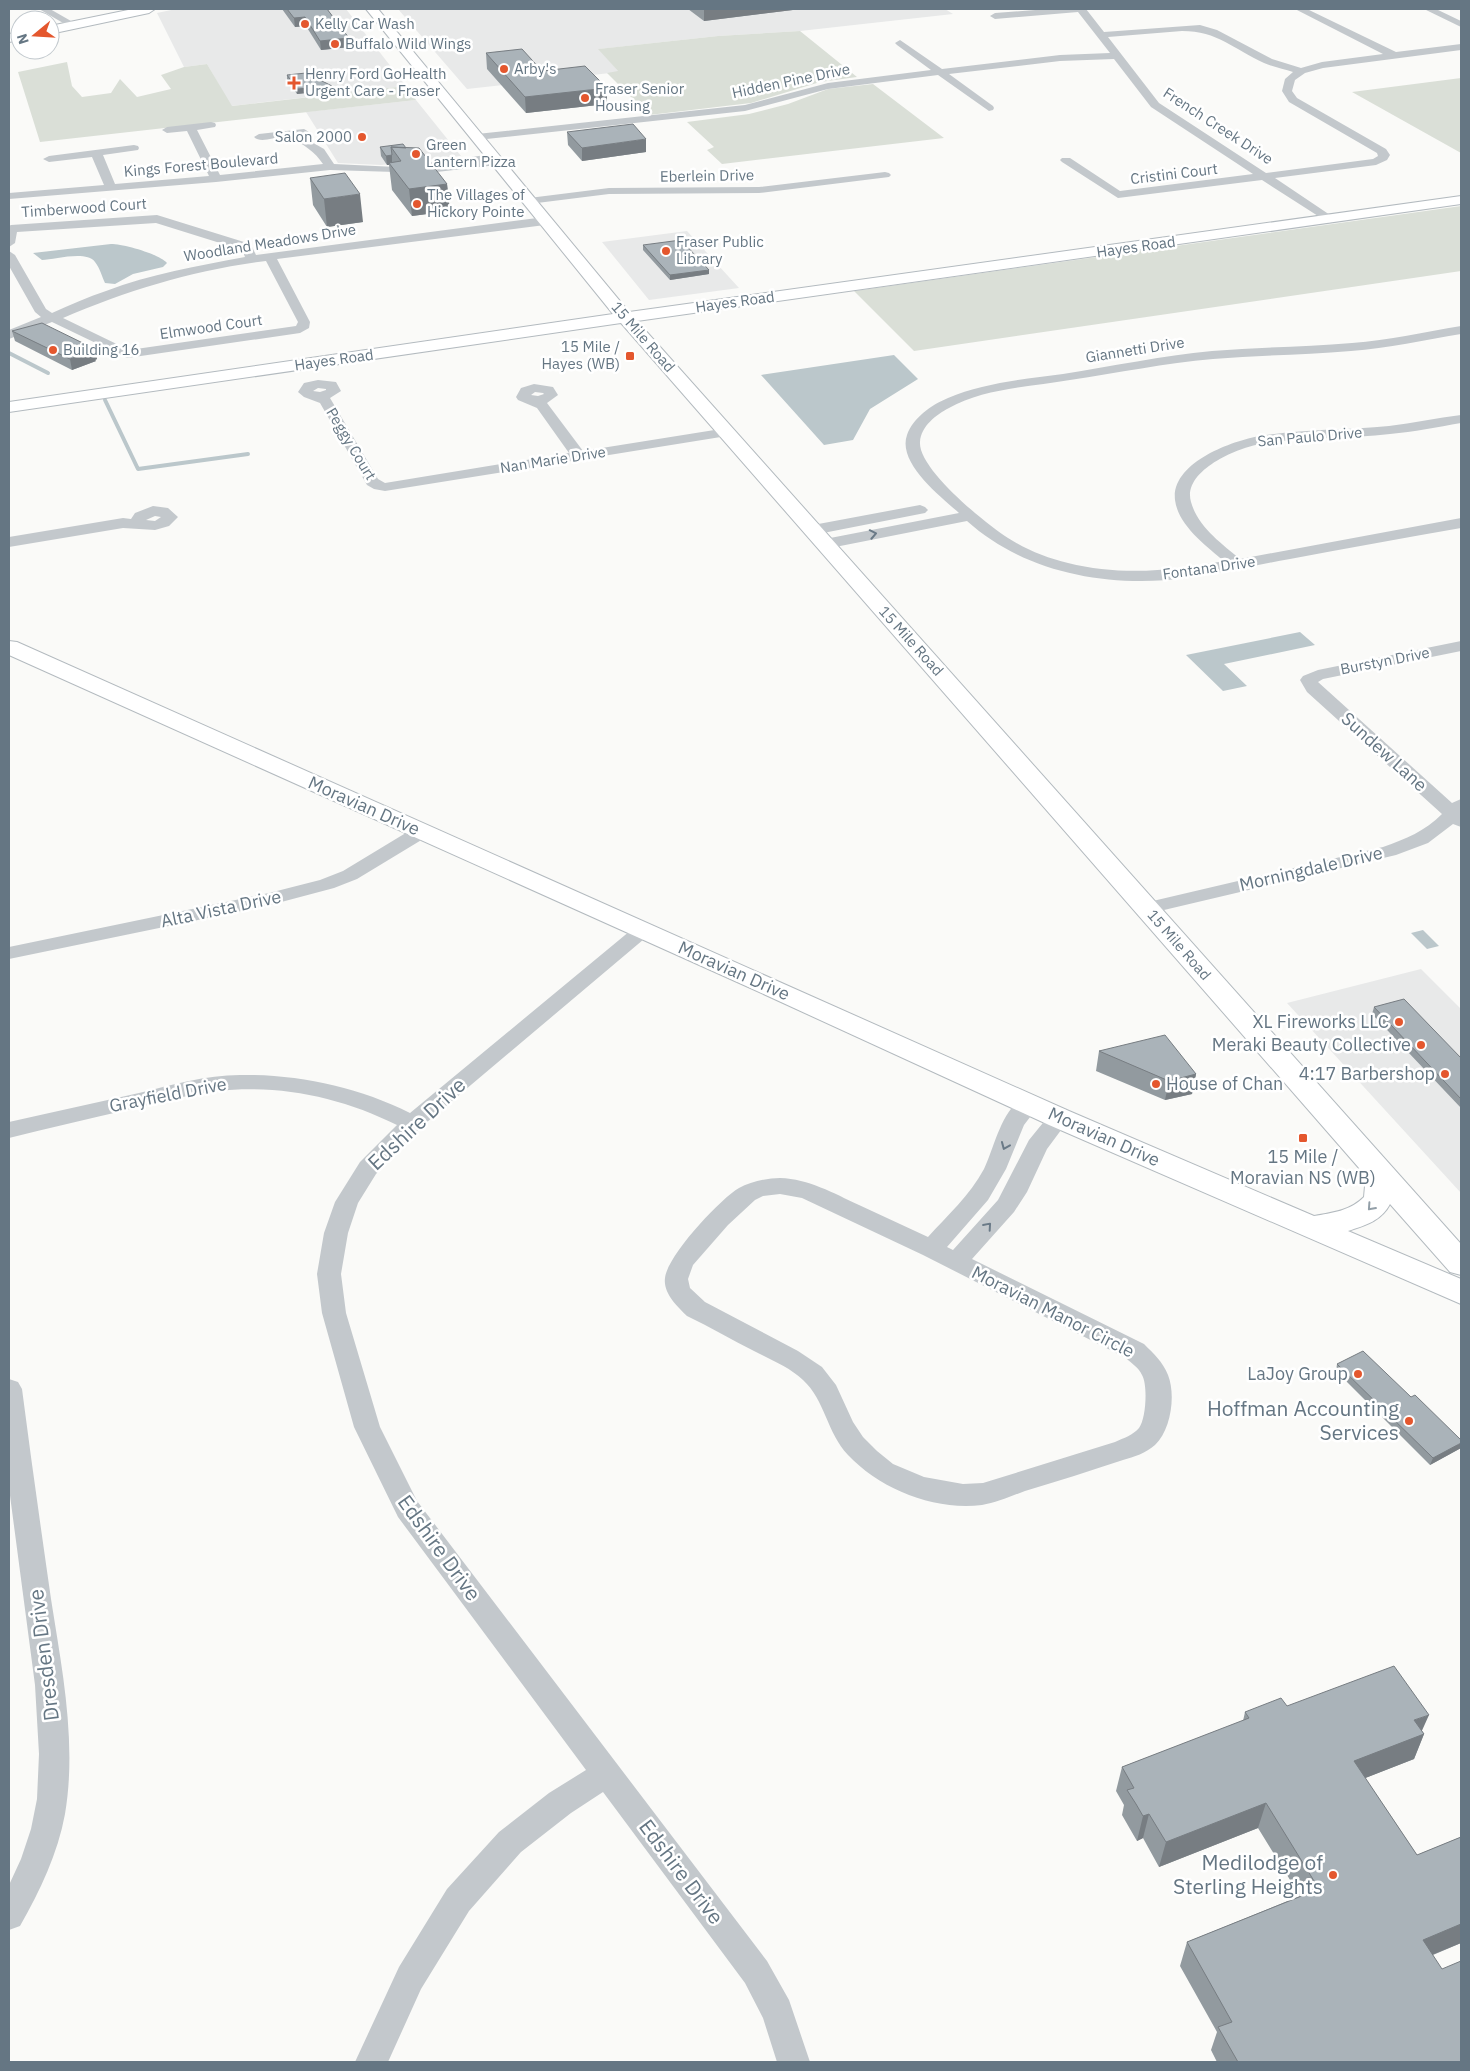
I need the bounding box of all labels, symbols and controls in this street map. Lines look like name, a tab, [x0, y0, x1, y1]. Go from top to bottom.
north arrow	[10, 10, 60, 60]
place label: Kelly Car Wash	[315, 14, 415, 33]
marker: Kelly Car Wash	[299, 18, 311, 30]
text: N	[13, 31, 33, 47]
place label: Buffalo Wild Wings	[345, 34, 471, 53]
marker: Buffalo Wild Wings	[329, 38, 341, 50]
place label: Arby's	[514, 59, 556, 78]
street label: Hidden Pine Drive	[730, 59, 852, 102]
marker: Arby's	[498, 63, 510, 75]
place label: Henry Ford GoHealth Urgent Care - Fraser	[305, 64, 447, 100]
marker: Henry Ford GoHealth Urgent Care - Fraser	[287, 76, 301, 90]
place label: Fraser Senior Housing	[595, 79, 685, 115]
street label: French Creek Drive	[1160, 83, 1277, 168]
marker: Fraser Senior Housing	[579, 92, 591, 104]
place label: Salon 2000	[275, 127, 352, 146]
marker: Salon 2000	[356, 131, 368, 143]
place label: Green Lantern Pizza	[426, 135, 516, 171]
street label: Kings Forest Boulevard	[123, 148, 279, 181]
marker: Green Lantern Pizza	[410, 148, 422, 160]
street label: Cristini Court	[1129, 159, 1219, 188]
street label: Eberlein Drive	[660, 165, 754, 186]
place label: The Villages of Hickory Pointe	[427, 185, 525, 221]
street label: Timberwood Court	[21, 194, 147, 221]
marker: The Villages of Hickory Pointe	[411, 198, 423, 210]
street label: Woodland Meadows Drive	[182, 220, 357, 266]
place label: Fraser Public Library	[676, 232, 764, 268]
street label: Hayes Road	[1095, 232, 1177, 261]
marker: Fraser Public Library	[660, 245, 672, 257]
street label: Hayes Road	[694, 287, 776, 316]
street label: 15 Mile Road	[607, 297, 679, 376]
street label: Elmwood Court	[158, 310, 263, 343]
street label: Giannetti Drive	[1084, 332, 1186, 367]
place label: 15 Mile / Hayes (WB)	[541, 337, 620, 373]
place label: Building 16	[63, 340, 140, 359]
marker: Building 16	[47, 344, 59, 356]
street label: Hayes Road	[293, 345, 375, 374]
marker: 15 Mile / Hayes (WB)	[624, 350, 636, 362]
street label: Peggy Court	[322, 404, 380, 483]
street label: San Paulo Drive	[1257, 422, 1363, 451]
street label: Nan Marie Drive	[499, 442, 607, 477]
one-way arrow	[868, 530, 877, 540]
street label: Fontana Drive	[1162, 552, 1256, 583]
street label: 15 Mile Road	[875, 602, 948, 680]
street label: Burstyn Drive	[1339, 643, 1431, 678]
street label: Sundew Lane	[1337, 707, 1432, 796]
street label: Moravian Drive	[305, 771, 424, 840]
street label: Morningdale Drive	[1237, 841, 1385, 896]
street label: Alta Vista Drive	[159, 884, 283, 933]
street label: 15 Mile Road	[1143, 905, 1215, 984]
street label: Moravian Drive	[675, 936, 794, 1005]
place label: XL Fireworks LLC	[1252, 1010, 1389, 1033]
marker: XL Fireworks LLC	[1393, 1016, 1405, 1028]
place label: Meraki Beauty Collective	[1212, 1033, 1411, 1056]
marker: Meraki Beauty Collective	[1415, 1039, 1427, 1051]
place label: 4:17 Barbershop	[1299, 1062, 1435, 1085]
marker: 4:17 Barbershop	[1439, 1068, 1451, 1080]
street label: Edshire Drive	[361, 1071, 471, 1176]
street label: Grayfield Drive	[107, 1072, 229, 1117]
place label: House of Chan	[1166, 1072, 1283, 1095]
marker: House of Chan	[1150, 1078, 1162, 1090]
street label: Moravian Drive	[1045, 1102, 1164, 1171]
marker: 15 Mile / Moravian NS (WB)	[1297, 1132, 1309, 1144]
one-way arrow	[1001, 1141, 1012, 1150]
place label: 15 Mile / Moravian NS (WB)	[1230, 1145, 1376, 1189]
one-way arrow	[1368, 1201, 1377, 1210]
one-way arrow	[983, 1222, 992, 1231]
street label: Moravian Manor Circle	[968, 1261, 1139, 1363]
place label: LaJoy Group	[1247, 1362, 1348, 1385]
marker: LaJoy Group	[1352, 1368, 1364, 1380]
place label: Hoffman Accounting Services	[1207, 1394, 1399, 1446]
marker: Hoffman Accounting Services	[1403, 1415, 1415, 1427]
street label: Edshire Drive	[392, 1489, 488, 1606]
street label: Dresden Drive	[21, 1588, 65, 1723]
street label: Edshire Drive	[633, 1813, 730, 1930]
place label: Medilodge of Sterling Heights	[1173, 1848, 1323, 1900]
marker: Medilodge of Sterling Heights	[1327, 1869, 1339, 1881]

